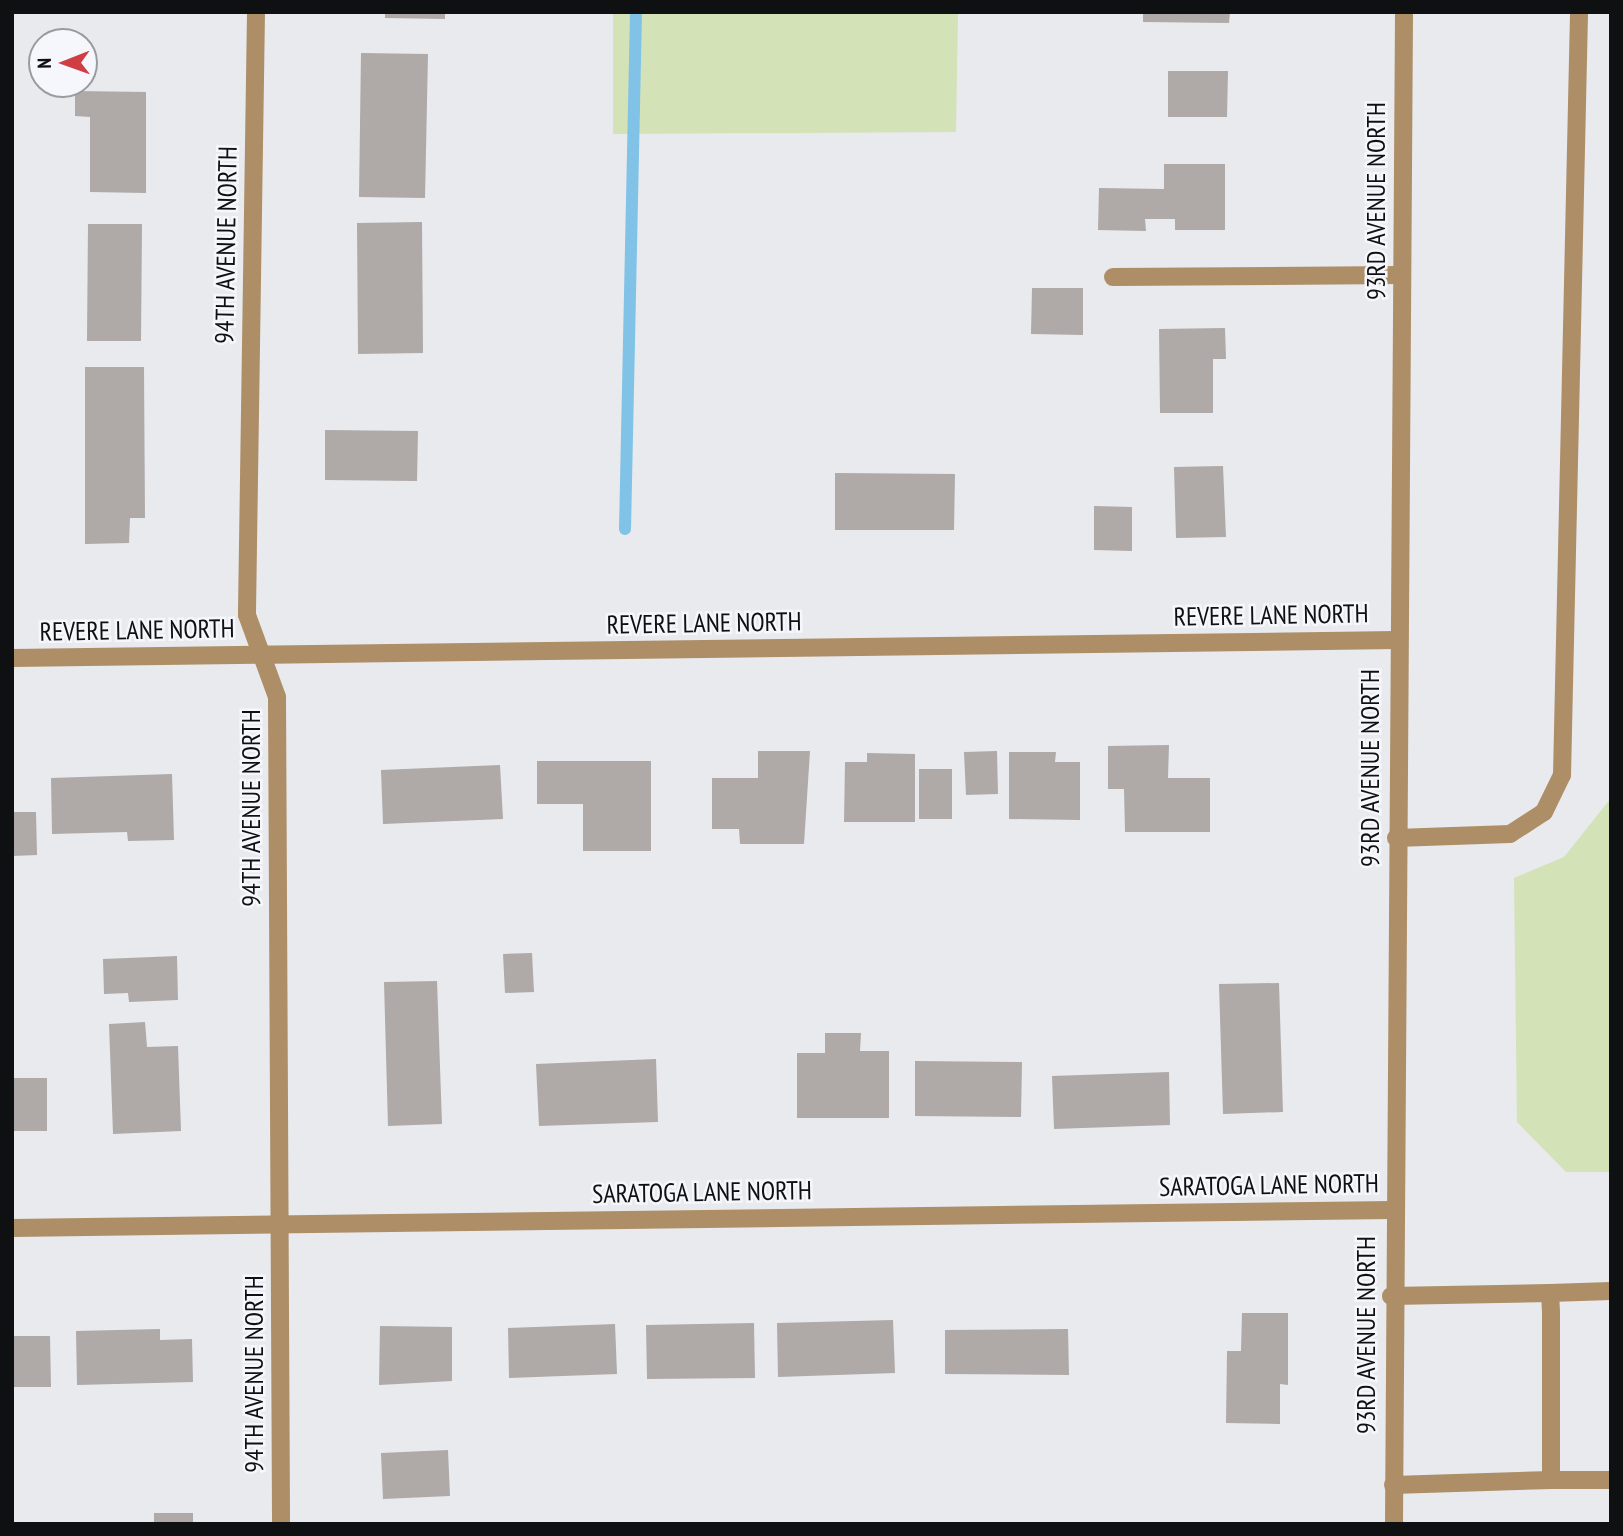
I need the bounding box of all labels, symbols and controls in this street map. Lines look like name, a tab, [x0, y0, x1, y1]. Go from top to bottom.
north arrow	[28, 28, 98, 98]
text: N	[32, 58, 56, 69]
street label: 93RD AVENUE NORTH	[1360, 102, 1392, 300]
street label: 94TH AVENUE NORTH	[209, 146, 243, 344]
street label: REVERE LANE NORTH	[1173, 598, 1369, 632]
street label: REVERE LANE NORTH	[606, 606, 802, 640]
street label: REVERE LANE NORTH	[39, 613, 235, 647]
street label: 93RD AVENUE NORTH	[1354, 669, 1386, 867]
street label: 94TH AVENUE NORTH	[235, 709, 267, 907]
street label: SARATOGA LANE NORTH	[1158, 1167, 1380, 1203]
street label: SARATOGA LANE NORTH	[591, 1174, 813, 1210]
street label: 93RD AVENUE NORTH	[1350, 1236, 1382, 1434]
street label: 94TH AVENUE NORTH	[238, 1275, 270, 1473]

